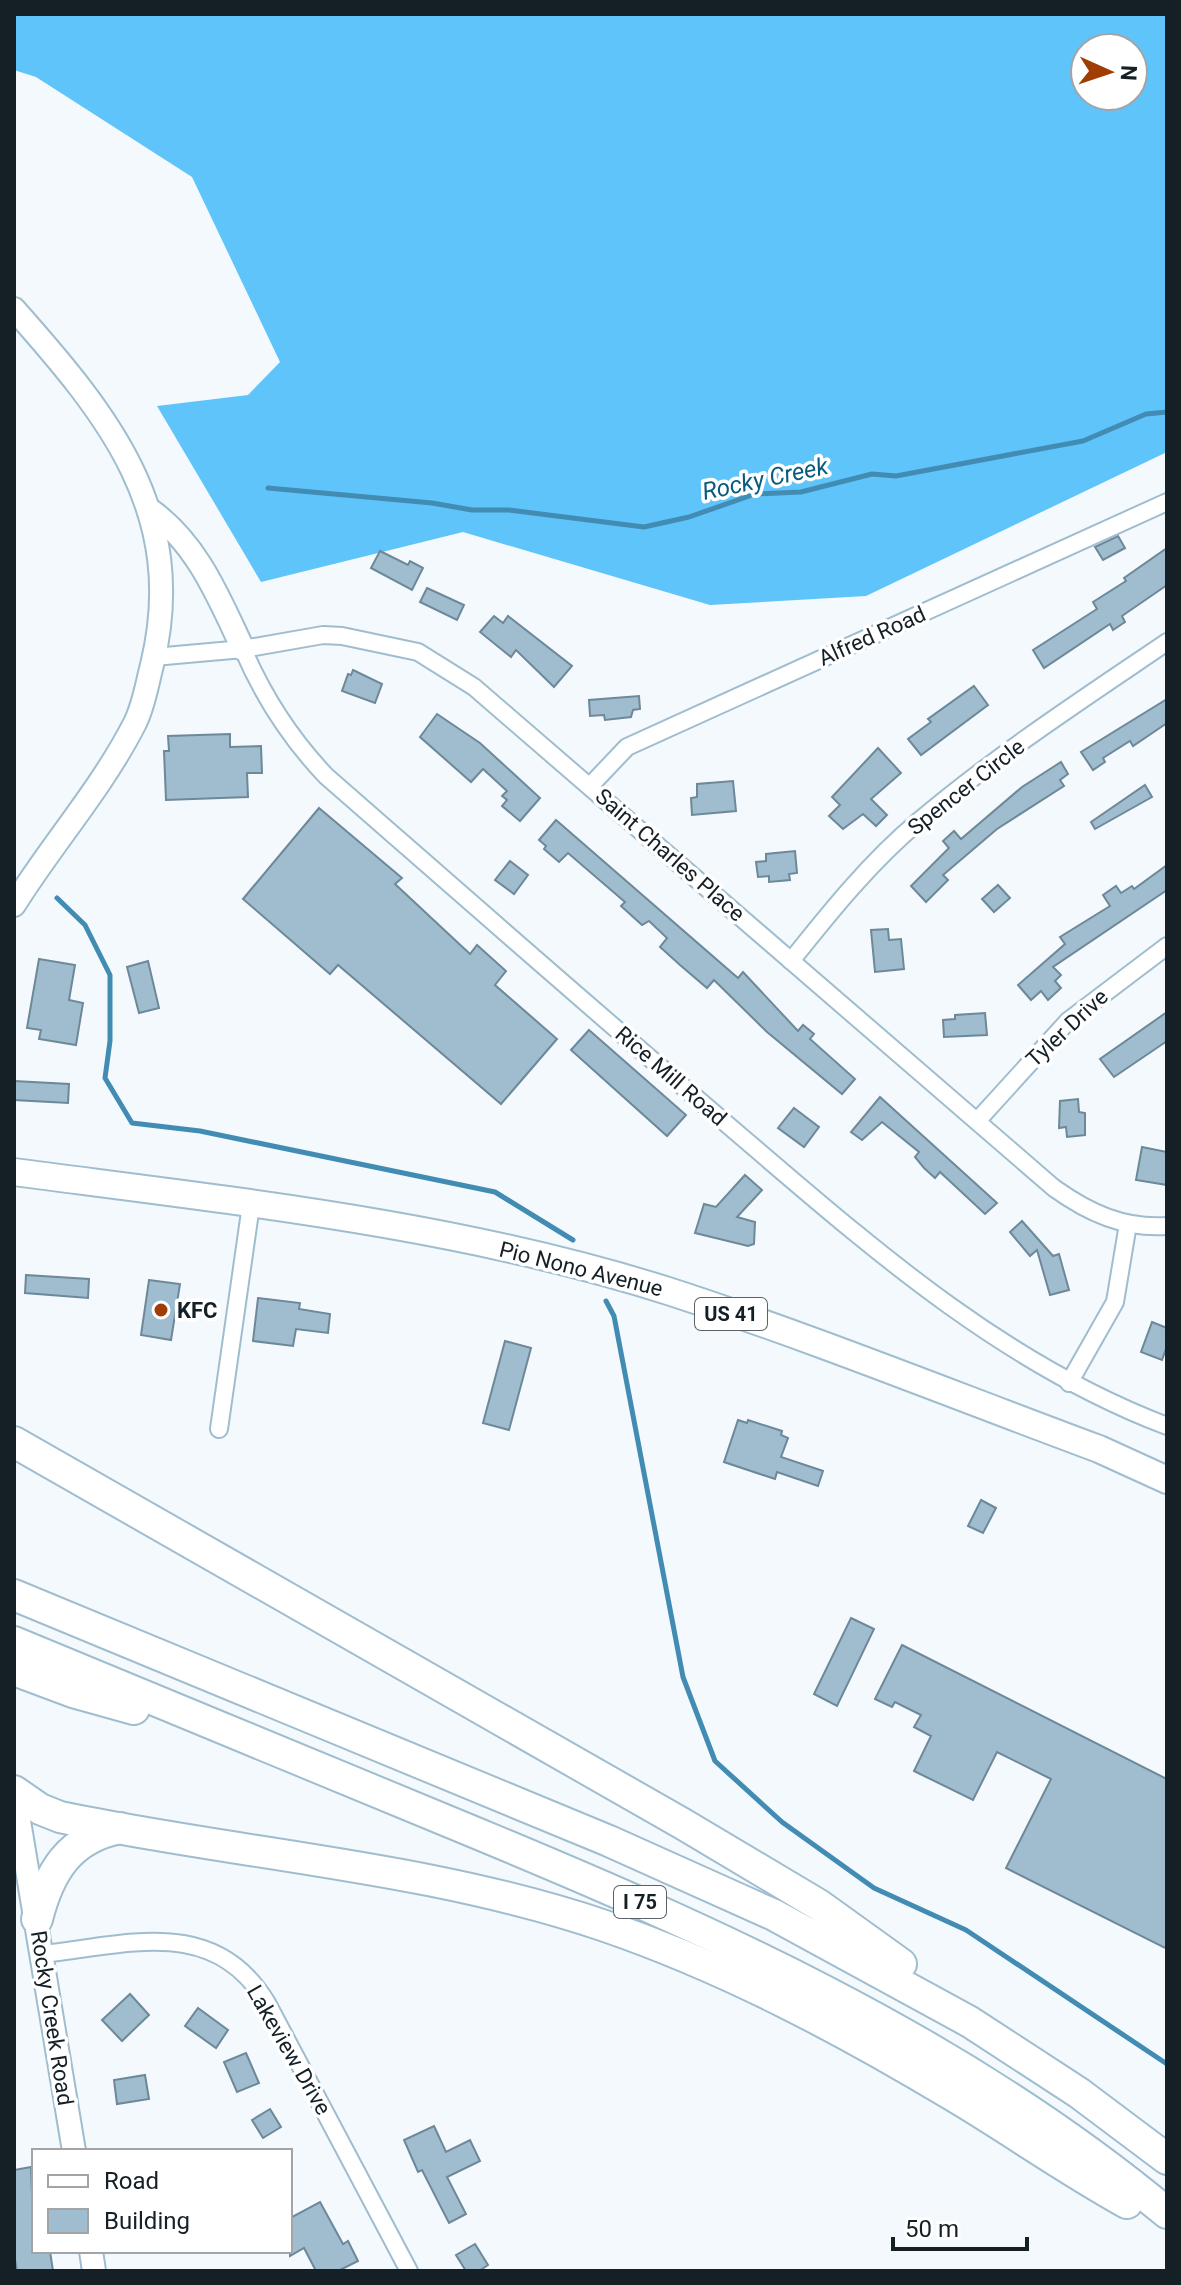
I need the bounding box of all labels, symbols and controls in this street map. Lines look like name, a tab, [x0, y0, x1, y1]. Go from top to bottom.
north arrow	[1069, 32, 1149, 112]
text: N	[1116, 65, 1141, 81]
water label: Rocky Creek	[700, 452, 832, 506]
street label: Alfred Road	[815, 601, 929, 671]
street label: Spencer Circle	[903, 734, 1029, 840]
street label: Saint Charles Place	[590, 783, 750, 927]
street label: Tyler Drive	[1021, 984, 1113, 1072]
street label: Rice Mill Road	[610, 1021, 732, 1131]
street label: Pio Nono Avenue	[497, 1237, 665, 1301]
place label: KFC	[177, 1298, 217, 1323]
road number: US 41	[695, 1298, 767, 1330]
marker: KFC	[152, 1301, 170, 1319]
road number: I 75	[614, 1886, 666, 1918]
street label: Rocky Creek Road	[26, 1929, 78, 2107]
street label: Lakeview Drive	[242, 1981, 336, 2119]
legend	[32, 2149, 292, 2253]
text: Road	[104, 2167, 159, 2195]
scale bar	[893, 2201, 1027, 2251]
text: Building	[104, 2207, 190, 2235]
text: 50 m	[905, 2215, 959, 2243]

